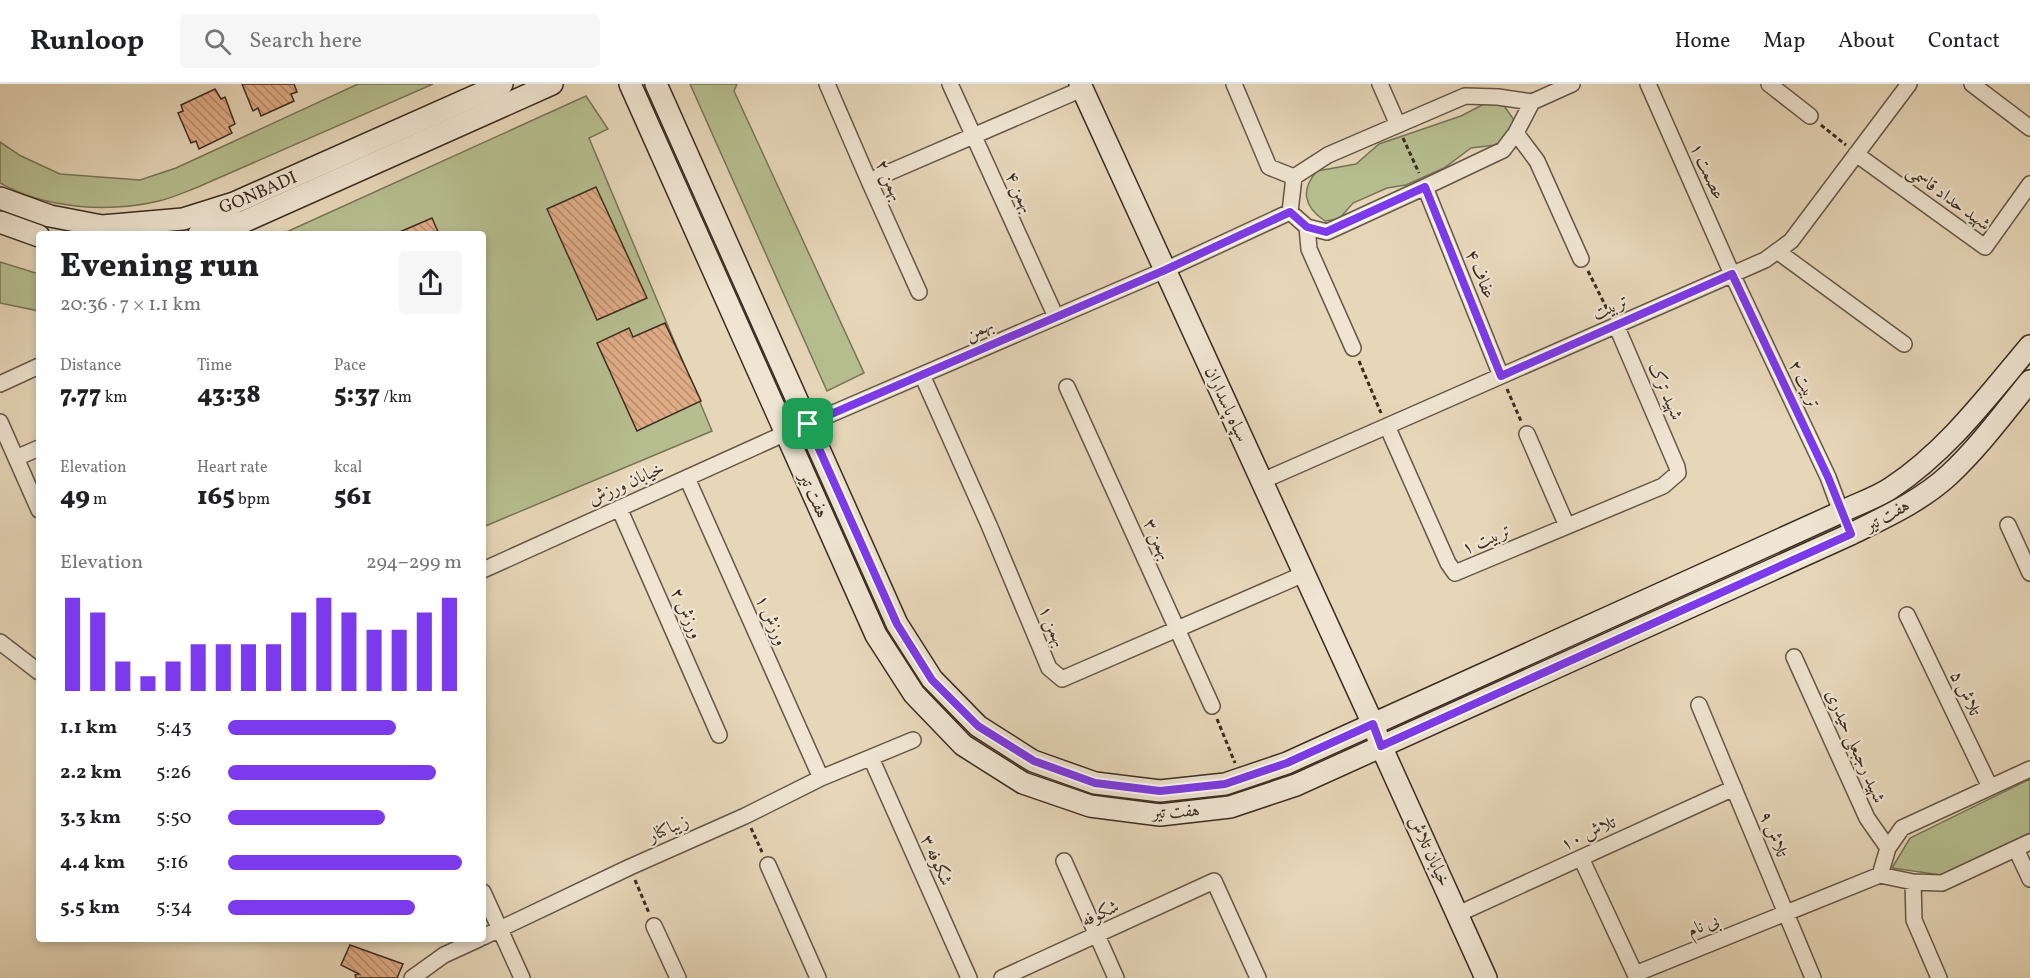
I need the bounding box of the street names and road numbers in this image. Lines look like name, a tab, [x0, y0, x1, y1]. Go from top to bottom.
street label: عصمت ۱	[1683, 139, 1730, 204]
street label: بهمن ۲	[868, 156, 909, 205]
street label: شهید حداد قاسمی	[1901, 159, 1995, 237]
street label: GONBADI	[216, 166, 301, 221]
street label: بهمن ۴	[998, 168, 1039, 217]
street label: عفاف ۴	[1458, 246, 1501, 303]
street label: تربیت	[1589, 289, 1633, 327]
street label: بهمن	[961, 313, 998, 348]
street label: تربیت ۲	[1782, 356, 1826, 413]
street label: شهید ترک	[1641, 359, 1688, 425]
street label: سپاه پاسداران	[1197, 363, 1254, 446]
street label: خیابان ورزش	[584, 456, 669, 512]
street label: هفت تیر	[791, 467, 834, 523]
street label: هفت تیر	[1859, 494, 1915, 540]
street label: بهمن ۳	[1136, 515, 1177, 564]
street label: تربیت ۱	[1458, 519, 1515, 562]
street label: ورزش ۲	[663, 584, 708, 643]
street label: ورزش ۱	[748, 591, 793, 650]
street label: بهمن ۱	[1032, 602, 1072, 651]
street label: تلاش ۵	[1943, 667, 1987, 721]
street label: شهید رجبعلی حیدری	[1818, 686, 1891, 807]
street label: هفت تیر	[1150, 799, 1201, 826]
street label: تلاش ۹	[1752, 808, 1794, 862]
street label: زیباکنار	[642, 809, 693, 850]
street label: تلاش ۱۰	[1557, 810, 1621, 858]
street label: خیابان تلاش	[1401, 812, 1456, 891]
street label: شکوفه ۳	[913, 831, 958, 890]
street label: شکوفه	[1078, 895, 1124, 934]
street label: بی نام	[1684, 909, 1724, 946]

